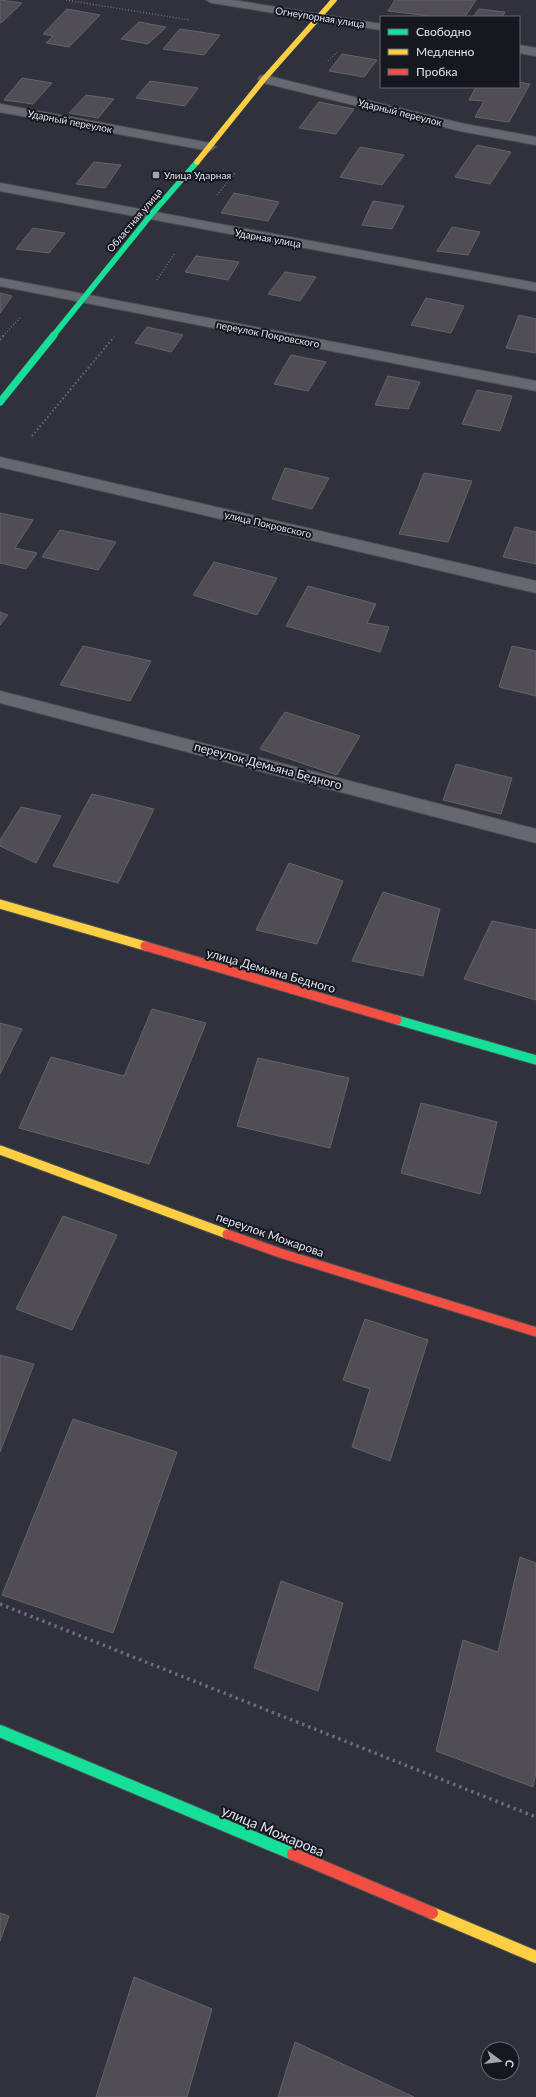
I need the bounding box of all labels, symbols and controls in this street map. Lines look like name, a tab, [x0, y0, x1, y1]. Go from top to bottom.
street label: Огнеупорная улица	[274, 4, 366, 30]
legend	[380, 16, 520, 88]
text: Свободно	[416, 24, 472, 39]
text: Медленно	[416, 44, 475, 59]
text: Пробка	[416, 64, 457, 79]
street label: Ударный переулок	[357, 96, 444, 128]
street label: Ударный переулок	[27, 107, 114, 135]
place label: Улица Ударная	[164, 169, 231, 181]
marker: Улица Ударная	[151, 170, 161, 180]
street label: Областная улица	[104, 186, 164, 254]
street label: Ударная улица	[234, 226, 302, 250]
street label: переулок Покровского	[215, 318, 321, 350]
street label: улица Покровского	[223, 508, 313, 540]
street label: переулок Демьяна Бедного	[193, 739, 344, 793]
street label: улица Демьяна Бедного	[205, 945, 337, 996]
street label: переулок Можарова	[214, 1209, 326, 1260]
street label: улица Можарова	[219, 1801, 327, 1860]
north arrow	[480, 2041, 520, 2081]
text: С	[503, 2059, 517, 2070]

